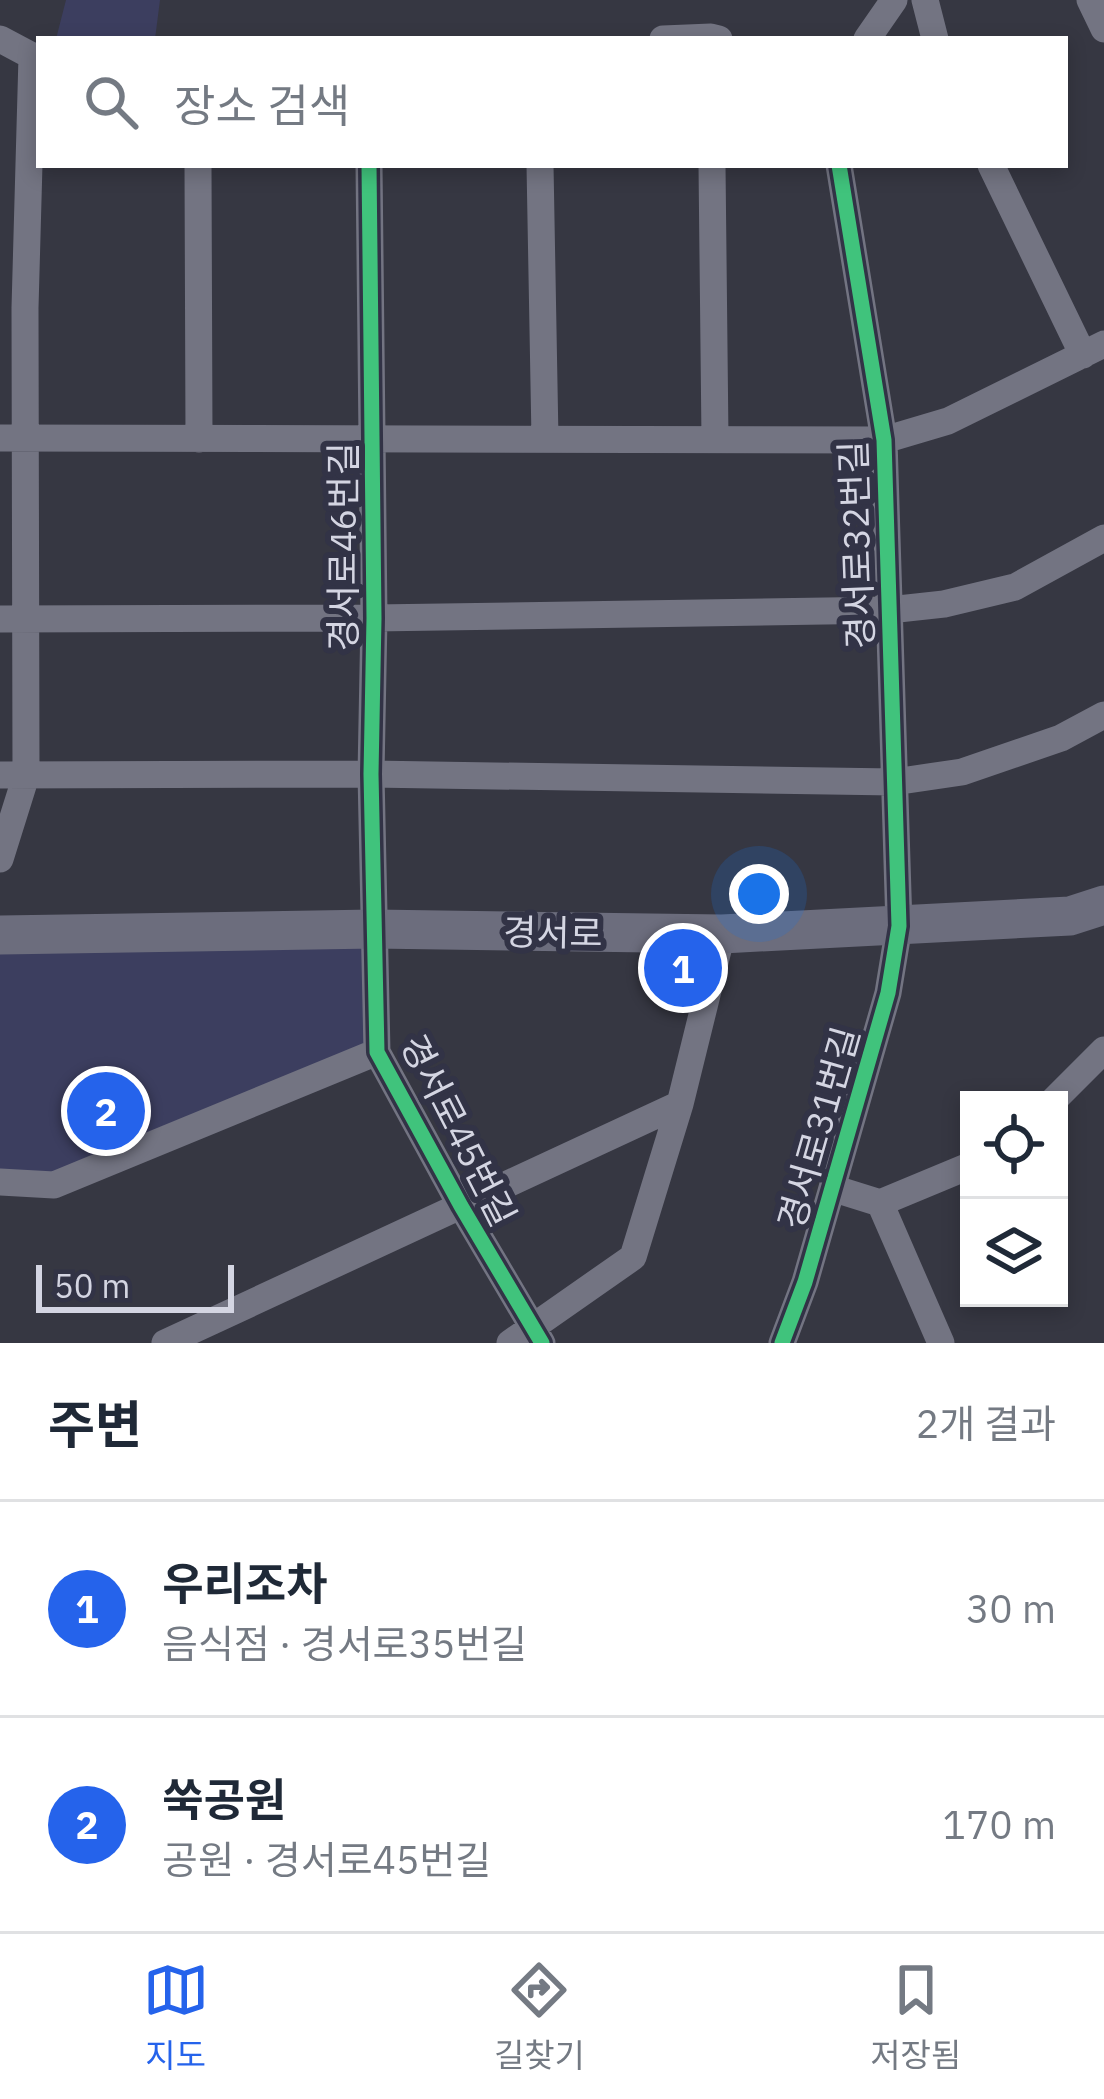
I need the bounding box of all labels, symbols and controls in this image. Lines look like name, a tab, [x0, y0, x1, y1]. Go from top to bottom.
search box	[36, 36, 1068, 168]
icon: search	[78, 69, 144, 135]
text: 장소 검색	[174, 76, 350, 134]
street label: 경서로32번길	[829, 440, 883, 650]
street label: 경서로46번길	[319, 443, 366, 651]
your location	[729, 864, 789, 924]
street label: 경서로	[503, 908, 603, 956]
pin: 1	[644, 923, 722, 1013]
street label: 경서로31번길	[767, 1021, 869, 1235]
street label: 경서로45번길	[391, 1026, 527, 1234]
pin: 2	[67, 1066, 145, 1156]
map controls	[960, 1091, 1068, 1307]
button: locate	[960, 1091, 1068, 1199]
button: layers	[960, 1199, 1068, 1307]
scale bar	[36, 1259, 234, 1312]
text: 50 m	[54, 1264, 130, 1307]
text: 주변	[48, 1391, 142, 1457]
text: 2개 결과	[916, 1398, 1056, 1449]
text: 우리조차	[162, 1554, 328, 1612]
text: 1	[75, 1583, 99, 1634]
text: 30 m	[966, 1583, 1056, 1634]
text: 음식점 · 경서로35번길	[162, 1618, 527, 1669]
text: 쑥공원	[162, 1770, 286, 1828]
text: 2	[75, 1799, 99, 1850]
text: 170 m	[943, 1799, 1056, 1850]
text: 공원 · 경서로45번길	[162, 1834, 491, 1885]
tab: 지도	[143, 1957, 209, 2077]
tab: 길찾기	[494, 1957, 585, 2077]
tab: 저장됨	[870, 1957, 961, 2077]

